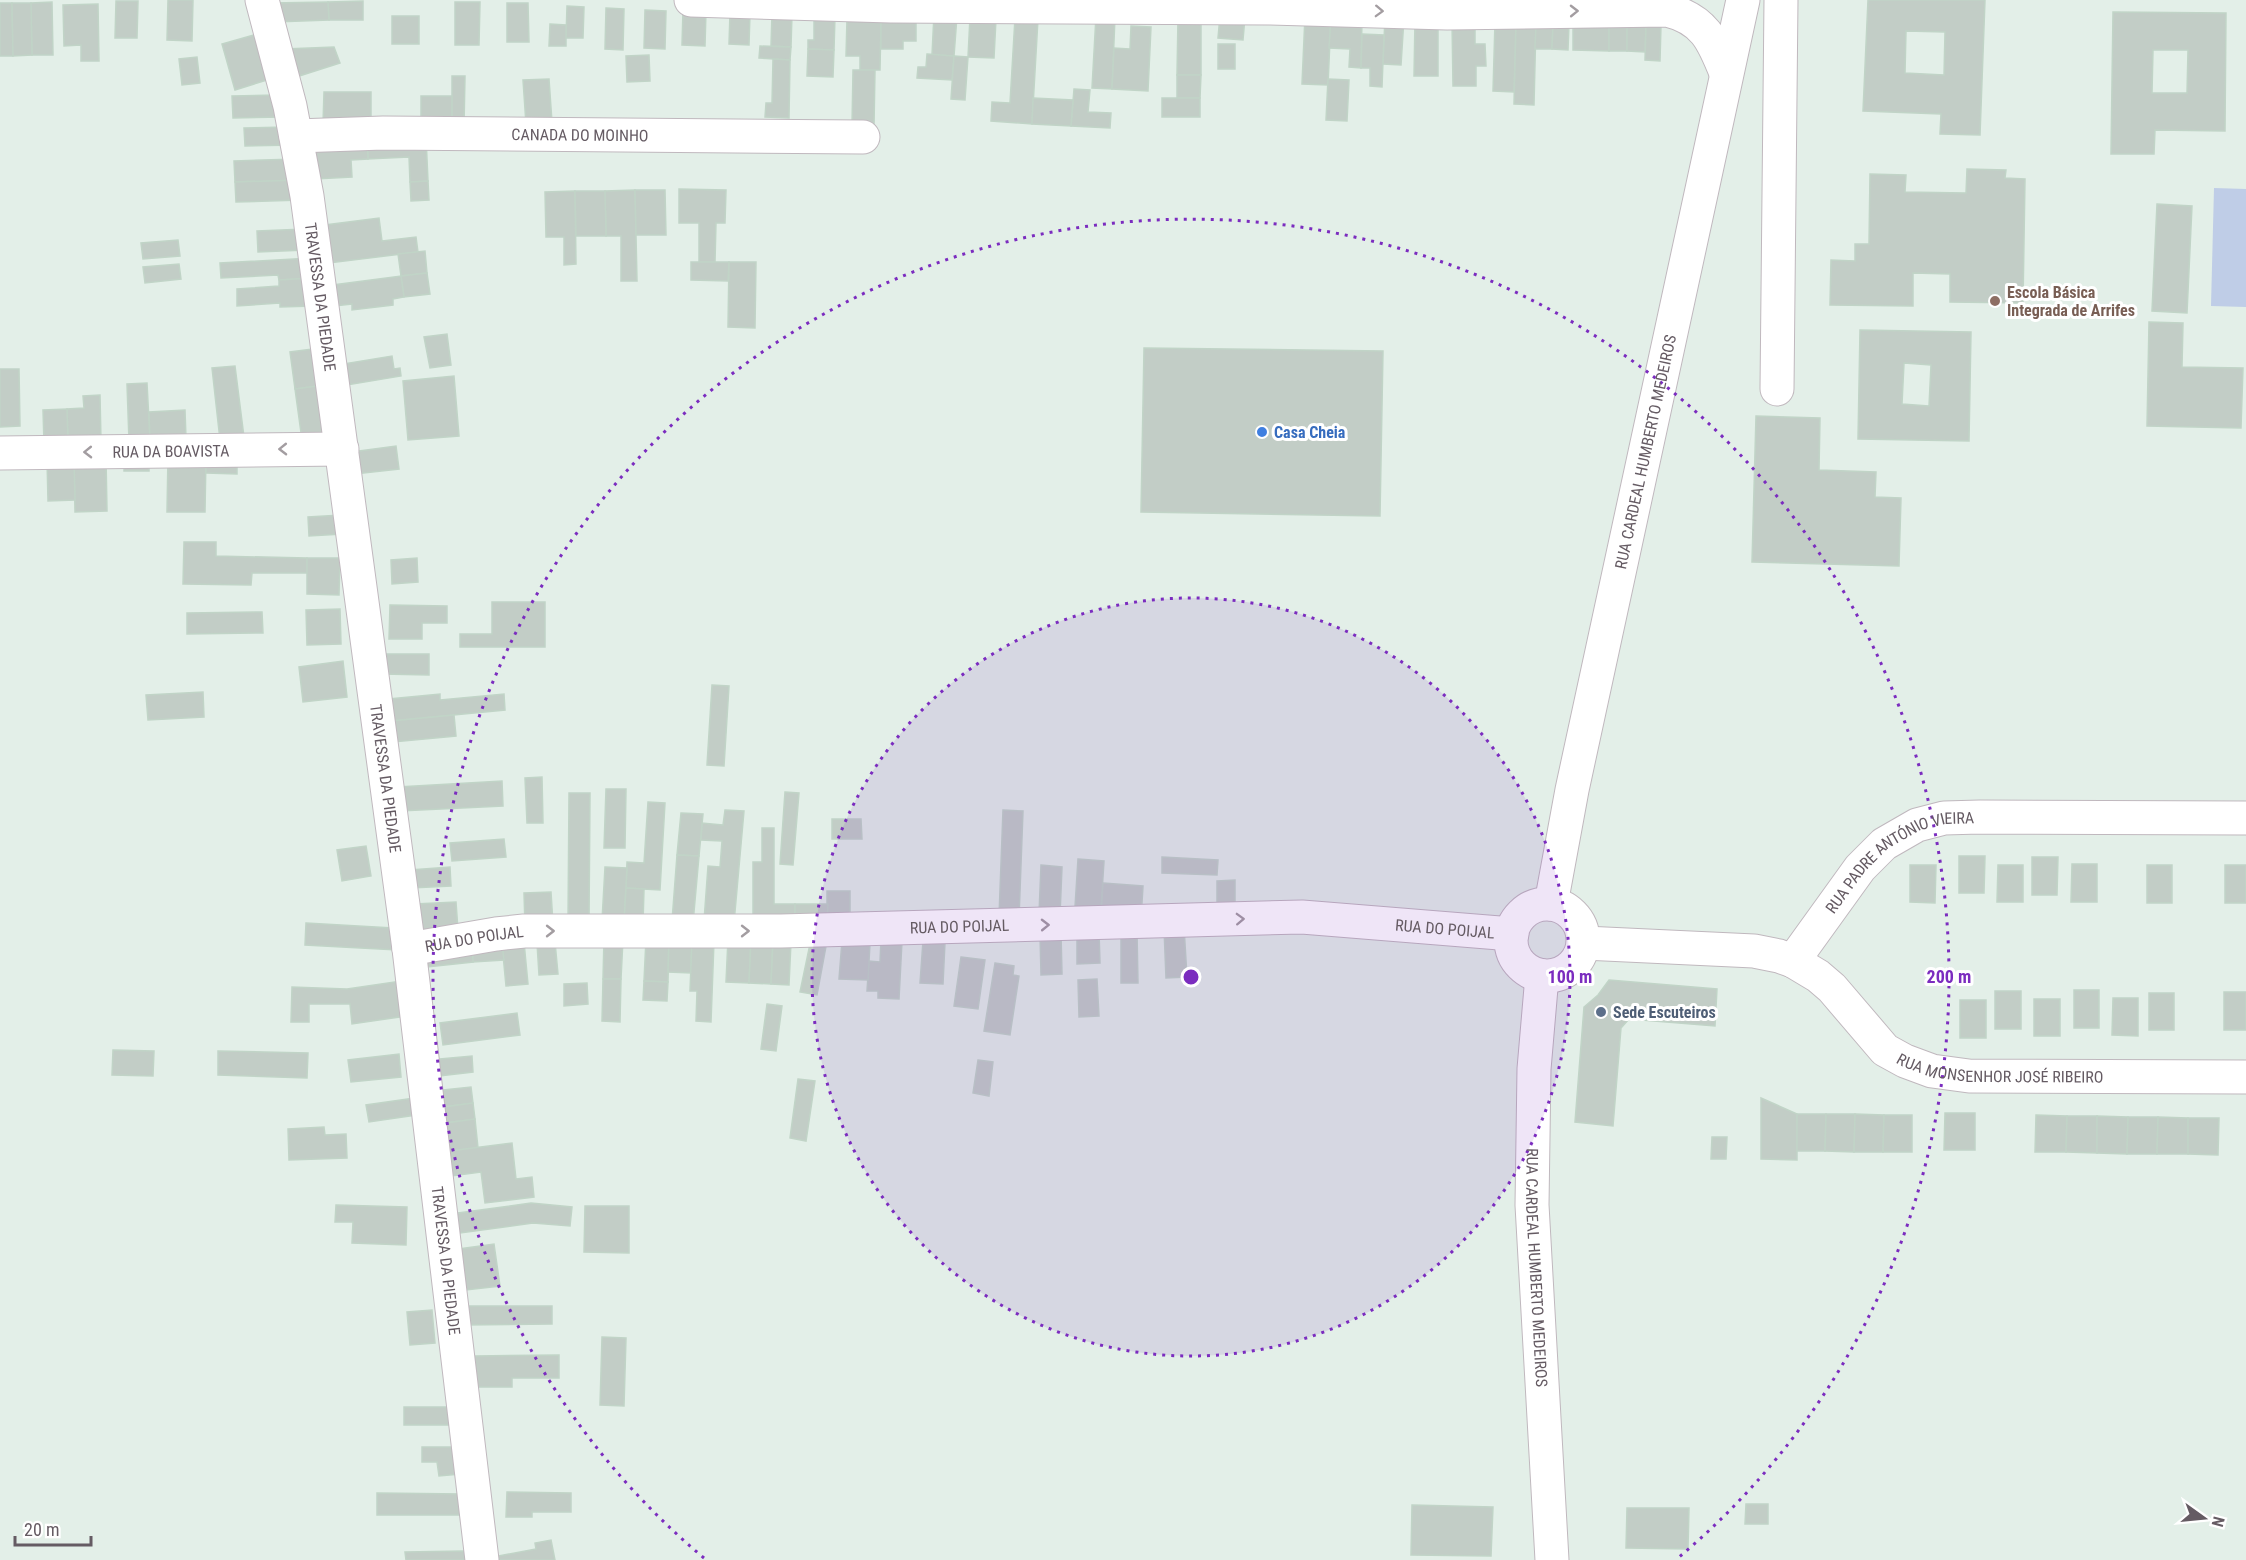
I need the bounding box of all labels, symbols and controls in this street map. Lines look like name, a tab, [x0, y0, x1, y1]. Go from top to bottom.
one-way arrow	[1375, 5, 1384, 18]
one-way arrow	[1570, 5, 1579, 17]
street label: CANADA DO MOINHO	[511, 125, 649, 145]
street label: TRAVESSA DA PIEDADE	[301, 221, 340, 372]
place label: Escola Básica Integrada de Arrifes	[2007, 283, 2135, 320]
marker: Escola Básica Integrada de Arrifes	[1988, 294, 2002, 308]
street label: RUA CARDEAL HUMBERTO MEDEIROS	[1611, 333, 1680, 571]
place label: Casa Cheia	[1274, 423, 1346, 442]
marker: Casa Cheia	[1255, 425, 1269, 439]
street label: RUA DA BOAVISTA	[112, 441, 230, 461]
one-way arrow	[279, 443, 288, 456]
one-way arrow	[84, 446, 93, 458]
street label: TRAVESSA DA PIEDADE	[366, 703, 405, 854]
street label: RUA PADRE ANTÓNIO VIEIRA	[1821, 808, 1974, 917]
one-way arrow	[1236, 913, 1245, 925]
street label: RUA DO POIJAL	[909, 915, 1010, 937]
street label: RUA DO POIJAL	[1395, 915, 1496, 942]
one-way arrow	[1041, 919, 1050, 931]
street label: RUA DO POIJAL	[423, 922, 525, 956]
one-way arrow	[546, 925, 555, 937]
one-way arrow	[741, 925, 750, 937]
text: 100 m	[1548, 966, 1592, 987]
text: 200 m	[1927, 966, 1971, 987]
centre of rings	[1181, 967, 1201, 987]
place label: Sede Escuteiros	[1613, 1003, 1716, 1022]
marker: Sede Escuteiros	[1594, 1005, 1608, 1019]
street label: RUA MONSENHOR JOSÉ RIBEIRO	[1894, 1049, 2104, 1086]
street label: RUA CARDEAL HUMBERTO MEDEIROS	[1522, 1148, 1552, 1387]
street label: TRAVESSA DA PIEDADE	[428, 1185, 465, 1336]
north arrow	[2174, 1488, 2234, 1548]
scale bar	[15, 1509, 92, 1547]
text: N	[2208, 1515, 2228, 1529]
text: 20 m	[24, 1519, 59, 1540]

